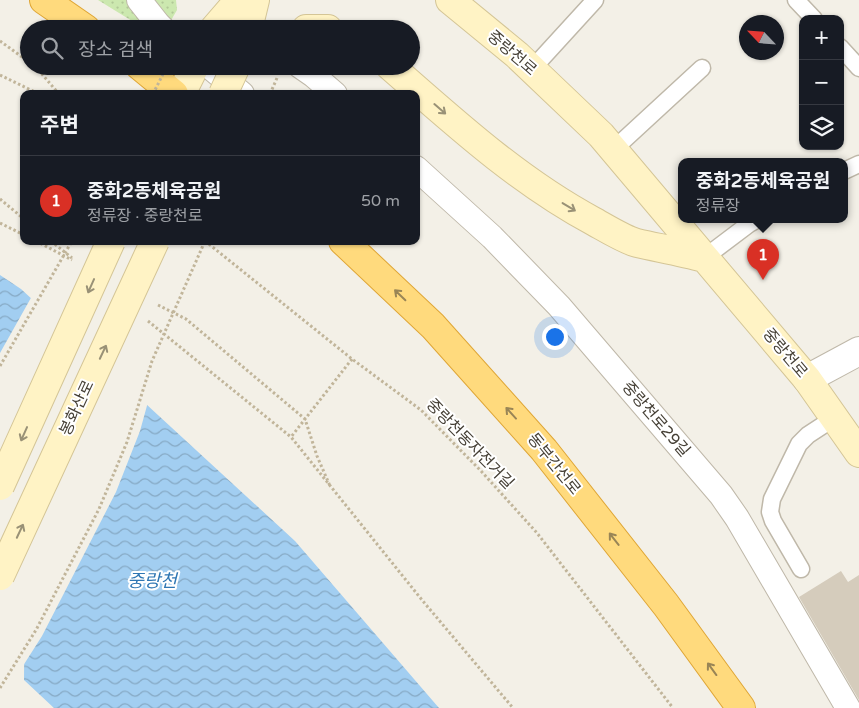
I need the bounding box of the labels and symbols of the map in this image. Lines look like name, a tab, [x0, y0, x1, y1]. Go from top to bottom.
north arrow	[739, 15, 784, 60]
street label: 중랑천로	[483, 26, 541, 80]
one-way arrow	[433, 104, 446, 115]
one-way arrow	[562, 203, 576, 213]
pin: 1	[747, 239, 779, 280]
one-way arrow	[86, 278, 96, 293]
one-way arrow	[394, 289, 406, 301]
your location	[542, 324, 568, 350]
street label: 중랑천로	[758, 324, 812, 382]
one-way arrow	[99, 345, 109, 360]
street label: 봉화산로	[55, 377, 99, 439]
street label: 중랑천로29길	[618, 377, 694, 461]
street label: 중랑천동자전거길	[422, 395, 518, 493]
one-way arrow	[506, 407, 517, 420]
one-way arrow	[18, 426, 28, 441]
street label: 동부간선로	[523, 429, 585, 499]
one-way arrow	[16, 524, 26, 539]
one-way arrow	[609, 533, 620, 546]
water label: 중랑천	[127, 570, 179, 592]
one-way arrow	[707, 662, 717, 676]

